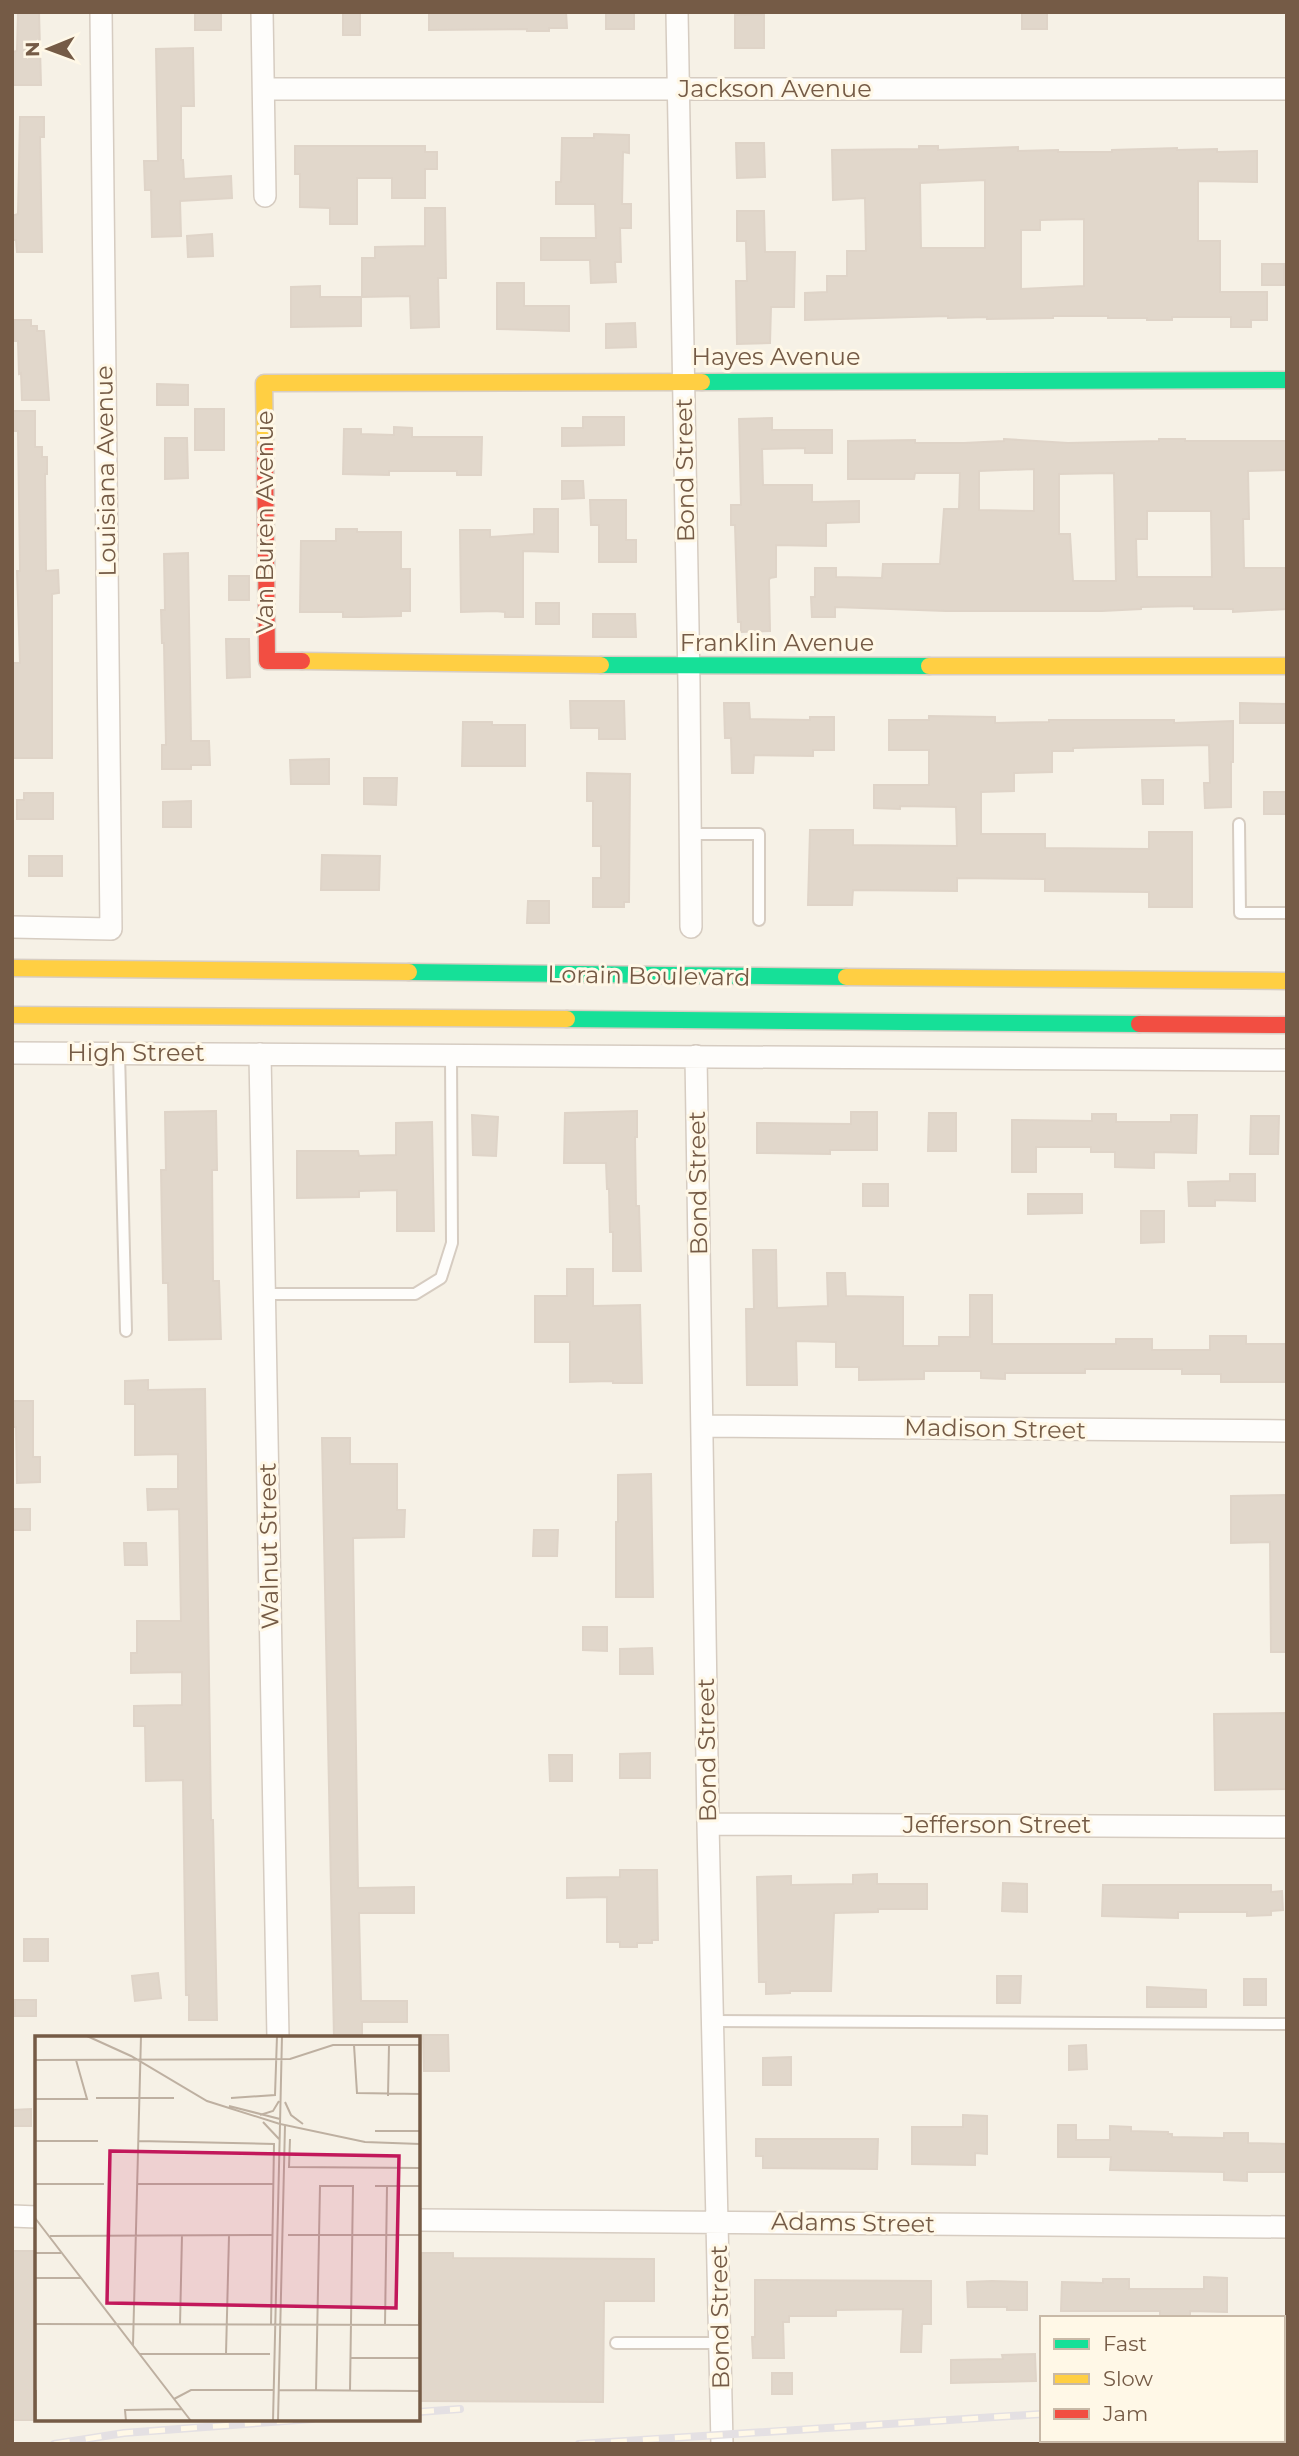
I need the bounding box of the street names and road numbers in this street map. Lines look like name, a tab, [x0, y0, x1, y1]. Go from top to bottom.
street label: Jackson Avenue	[677, 74, 872, 103]
street label: Hayes Avenue	[692, 342, 860, 371]
street label: Louisiana Avenue	[89, 365, 122, 577]
street label: Bond Street	[669, 397, 700, 543]
street label: Van Buren Avenue	[250, 410, 279, 634]
street label: Franklin Avenue	[680, 628, 874, 657]
street label: Lorain Boulevard	[547, 959, 751, 992]
street label: High Street	[67, 1038, 205, 1067]
street label: Bond Street	[682, 1110, 713, 1256]
street label: Madison Street	[904, 1412, 1086, 1445]
street label: Walnut Street	[253, 1462, 284, 1630]
street label: Bond Street	[691, 1677, 722, 1823]
street label: Jefferson Street	[902, 1810, 1092, 1839]
street label: Adams Street	[771, 2207, 935, 2238]
street label: Bond Street	[704, 2244, 735, 2390]

